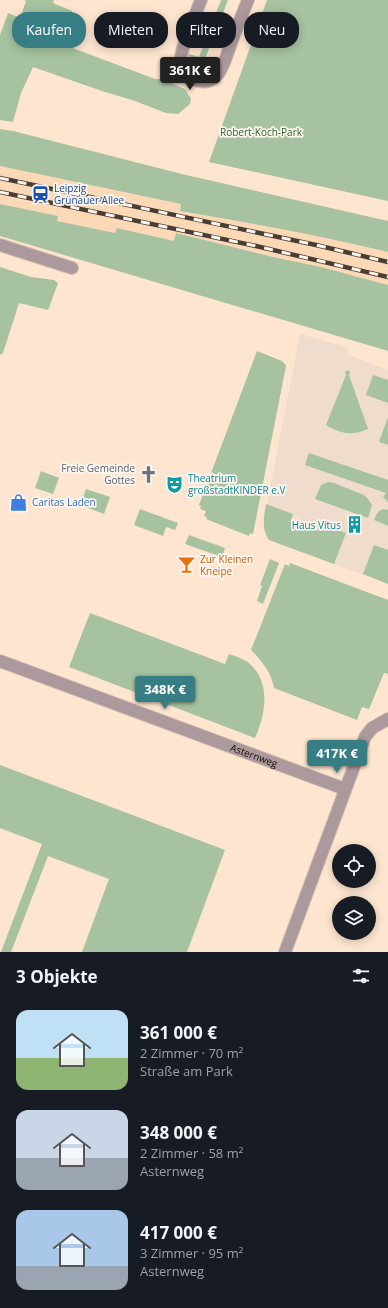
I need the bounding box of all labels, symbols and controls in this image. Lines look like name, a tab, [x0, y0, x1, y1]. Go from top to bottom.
chip: Kaufen	[12, 12, 86, 48]
chip: Mieten	[94, 12, 168, 48]
chip: Filter	[176, 12, 236, 48]
chip: Neu	[244, 12, 299, 48]
pin: 361K €	[157, 57, 223, 91]
text: 361K €	[169, 61, 211, 79]
park label: Robert-Koch-Park	[220, 125, 303, 139]
place label: Leipzig Grünauer Allee	[54, 181, 125, 207]
station icon: Leipzig Grünauer Allee	[31, 184, 51, 204]
place label: Freie Gemeinde Gottes	[61, 461, 135, 487]
church icon: Freie Gemeinde Gottes	[138, 464, 158, 484]
place label: Theatrium großstadtKINDER e.V	[188, 471, 286, 497]
theatre icon: Theatrium großstadtKINDER e.V	[165, 474, 185, 494]
shop icon: Caritas Laden	[9, 492, 29, 512]
place label: Caritas Laden	[32, 495, 96, 509]
building icon: Haus Vitus	[344, 515, 364, 535]
place label: Haus Vitus	[292, 518, 341, 532]
place label: Zur Kleinen Kneipe	[200, 552, 253, 578]
bar icon: Zur Kleinen Kneipe	[177, 555, 197, 575]
pin: 348K €	[132, 676, 198, 710]
text: 348K €	[144, 680, 186, 698]
street label: Asternweg	[229, 740, 280, 771]
pin: 417K €	[304, 740, 370, 774]
text: 417K €	[316, 744, 358, 762]
map controls	[332, 844, 376, 940]
button: locate	[332, 844, 376, 888]
button: layers	[332, 896, 376, 940]
text: 3 Objekte	[16, 965, 98, 988]
icon: filters	[350, 965, 372, 987]
text: 361 000 €	[140, 1021, 217, 1044]
icon: home	[48, 1026, 96, 1074]
text: 2 Zimmer · 70 m²	[140, 1044, 243, 1062]
text: Straße am Park	[140, 1062, 233, 1080]
text: 348 000 €	[140, 1121, 217, 1144]
icon: home	[48, 1126, 96, 1174]
text: 2 Zimmer · 58 m²	[140, 1144, 243, 1162]
text: Asternweg	[140, 1162, 204, 1180]
text: 417 000 €	[140, 1221, 217, 1244]
icon: home	[48, 1226, 96, 1274]
text: 3 Zimmer · 95 m²	[140, 1244, 243, 1262]
text: Asternweg	[140, 1262, 204, 1280]

